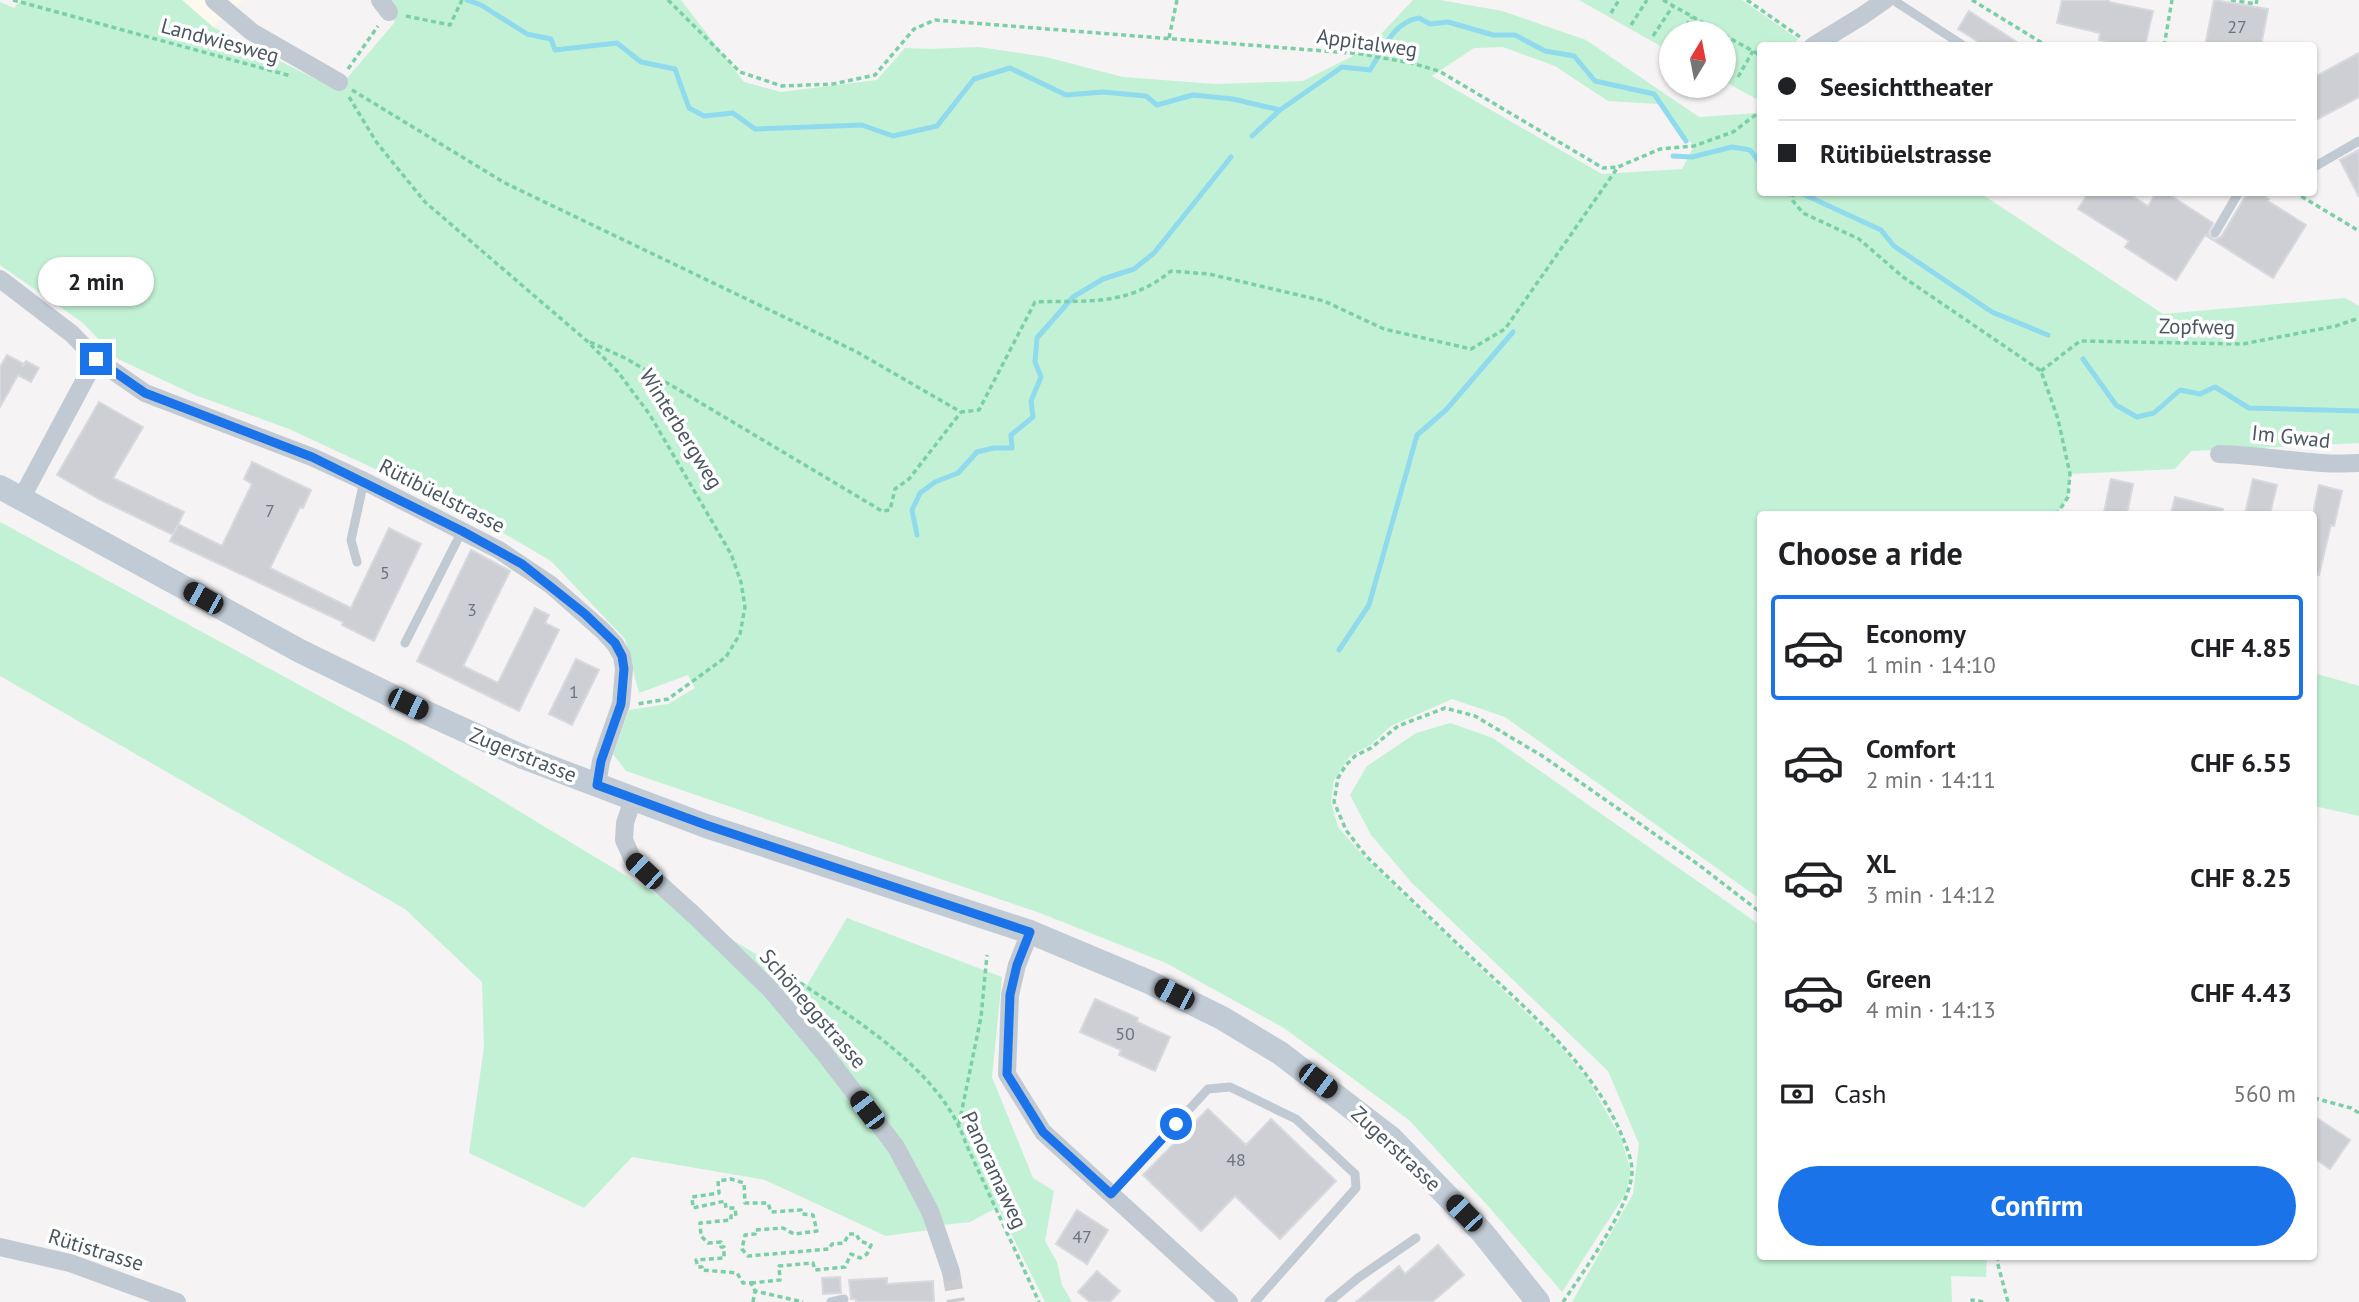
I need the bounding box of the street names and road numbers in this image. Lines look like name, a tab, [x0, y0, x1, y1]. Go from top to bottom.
street label: Landwiesweg	[158, 12, 282, 69]
street label: Appitalweg	[1315, 22, 1419, 63]
street label: Zopfweg	[2159, 312, 2235, 341]
street label: Winterbergweg	[634, 364, 729, 494]
street label: Im Gwad	[2250, 419, 2332, 454]
street label: Rütibüelstrasse	[375, 452, 510, 539]
street label: Zugerstrasse	[466, 721, 581, 788]
street label: Schöneggstrasse	[754, 943, 873, 1074]
street label: Zugerstrasse	[1346, 1100, 1447, 1197]
street label: Panoramaweg	[956, 1107, 1033, 1233]
street label: Rütistrasse	[45, 1222, 147, 1277]

